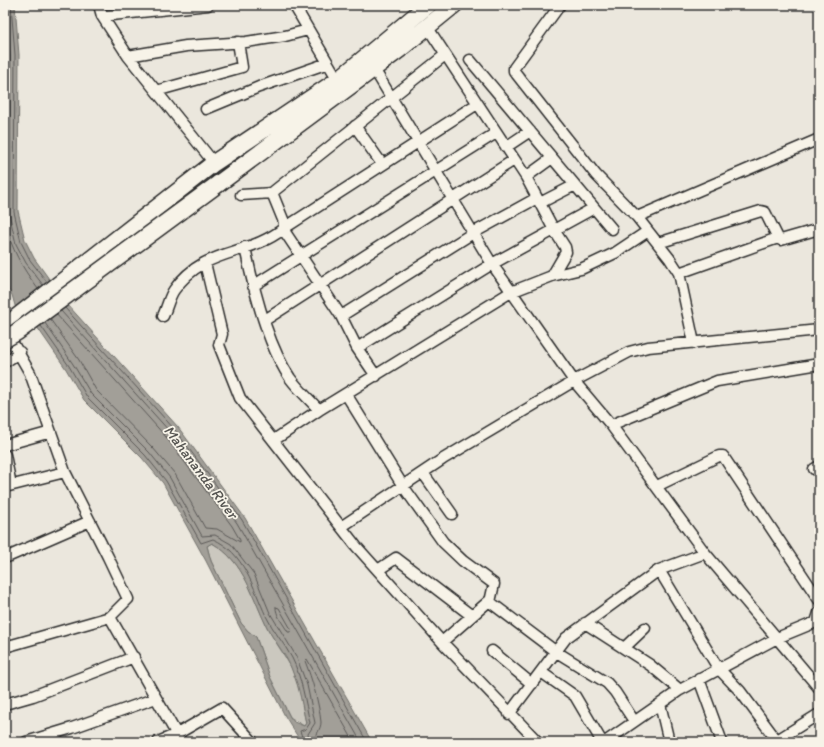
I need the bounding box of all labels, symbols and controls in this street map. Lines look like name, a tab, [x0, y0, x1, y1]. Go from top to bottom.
water label: Mahananda River	[160, 422, 243, 524]

